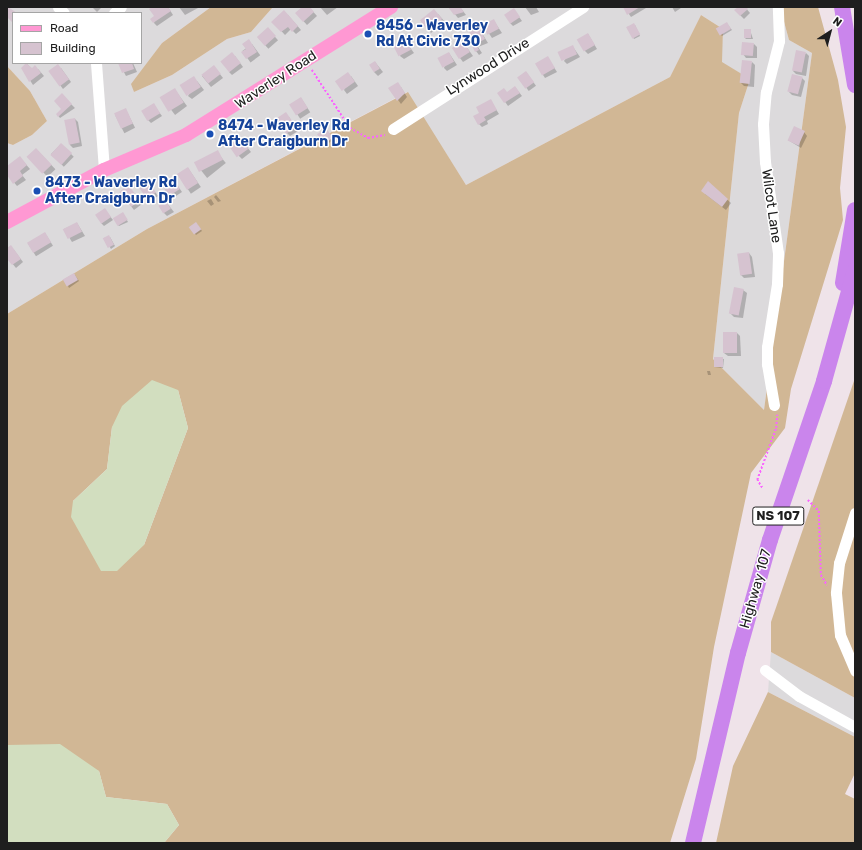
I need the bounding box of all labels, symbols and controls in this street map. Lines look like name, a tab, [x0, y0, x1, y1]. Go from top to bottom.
legend	[12, 12, 142, 64]
north arrow	[810, 12, 850, 52]
text: N	[830, 14, 844, 29]
place label: 8456 - Waverley Rd At Civic 730	[376, 18, 488, 50]
text: Road	[50, 21, 78, 35]
marker: 8456 - Waverley Rd At Civic 730	[363, 29, 373, 39]
street label: Lynwood Drive	[443, 35, 533, 99]
text: Building	[50, 41, 96, 55]
street label: Waverley Road	[232, 47, 320, 113]
place label: 8474 - Waverley Rd After Craigburn Dr	[218, 118, 350, 150]
marker: 8474 - Waverley Rd After Craigburn Dr	[205, 129, 215, 139]
street label: Wilcot Lane	[757, 168, 785, 244]
place label: 8473 - Waverley Rd After Craigburn Dr	[45, 175, 177, 208]
marker: 8473 - Waverley Rd After Craigburn Dr	[32, 186, 42, 196]
road number: NS 107	[752, 505, 804, 527]
street label: Highway 107	[737, 547, 775, 631]

